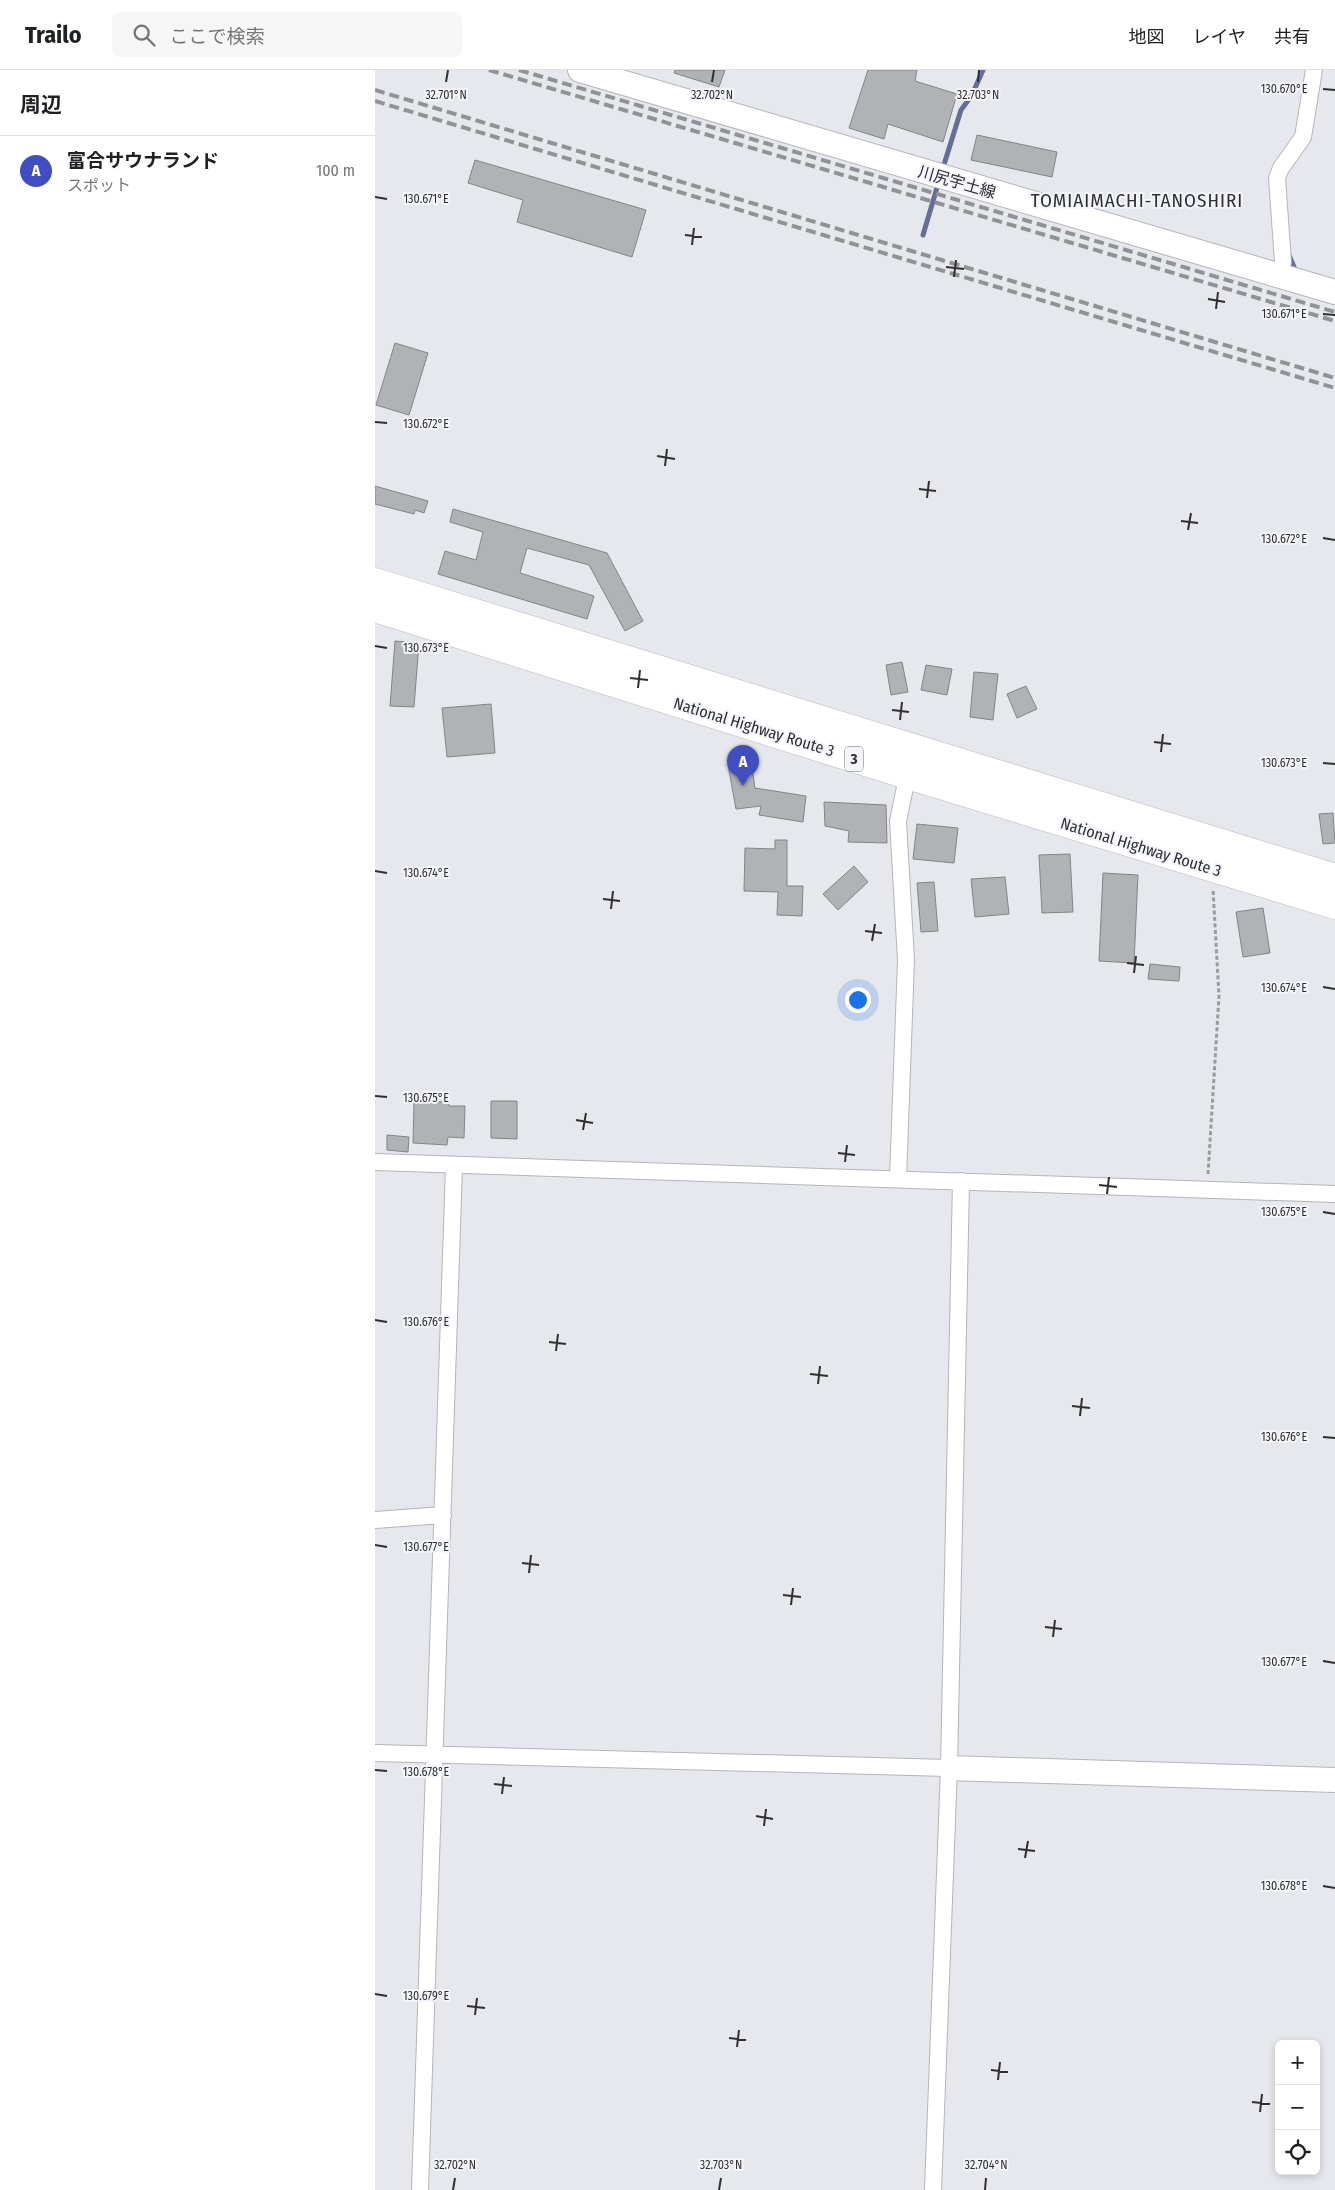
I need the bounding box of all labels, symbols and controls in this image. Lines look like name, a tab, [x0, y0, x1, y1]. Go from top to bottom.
search box	[112, 12, 462, 57]
text: Trailo	[25, 21, 82, 49]
icon: search	[130, 21, 158, 49]
text: ここで検索	[170, 25, 265, 48]
text: 地図	[1129, 26, 1165, 48]
text: レイヤ	[1193, 26, 1246, 48]
text: 共有	[1274, 26, 1310, 48]
text: 130.670°E	[1261, 82, 1308, 96]
text: 32.701°N	[425, 88, 467, 102]
text: 32.702°N	[691, 88, 733, 102]
text: 32.703°N	[957, 88, 999, 102]
text: 周辺	[20, 92, 62, 118]
text: 富合サウナランド	[67, 149, 219, 172]
text: A	[32, 161, 40, 180]
text: 100 m	[316, 161, 355, 180]
street label: 川尻宇土線	[916, 162, 998, 202]
text: スポット	[67, 176, 131, 195]
district label: TOMIAIMACHI-TANOSHIRI	[1031, 189, 1243, 212]
text: 130.671°E	[403, 192, 449, 206]
text: 130.671°E	[1261, 307, 1307, 321]
text: 130.672°E	[403, 417, 449, 431]
text: 130.672°E	[1261, 532, 1307, 546]
text: 130.673°E	[403, 641, 449, 655]
street label: National Highway Route 3	[671, 694, 837, 760]
pin: A	[727, 745, 759, 786]
road number: 3	[845, 746, 863, 772]
text: 130.673°E	[1261, 756, 1307, 770]
street label: National Highway Route 3	[1058, 814, 1224, 880]
text: 130.674°E	[403, 866, 449, 880]
text: 130.674°E	[1261, 981, 1307, 995]
your location	[845, 987, 871, 1013]
text: 130.675°E	[403, 1091, 449, 1105]
text: 130.675°E	[1261, 1205, 1307, 1219]
text: 130.676°E	[403, 1315, 449, 1329]
text: 130.676°E	[1261, 1430, 1307, 1444]
text: 130.677°E	[403, 1540, 449, 1554]
text: 130.677°E	[1261, 1655, 1307, 1669]
text: 130.678°E	[403, 1765, 450, 1779]
text: 130.678°E	[1261, 1879, 1308, 1893]
text: 130.679°E	[403, 1989, 449, 2003]
map controls	[1275, 2040, 1320, 2175]
button: +	[1275, 2040, 1320, 2085]
button: −	[1275, 2085, 1320, 2130]
button: locate	[1275, 2130, 1320, 2175]
text: 32.702°N	[434, 2158, 476, 2172]
text: 32.703°N	[700, 2158, 742, 2172]
text: 32.704°N	[965, 2158, 1007, 2172]

